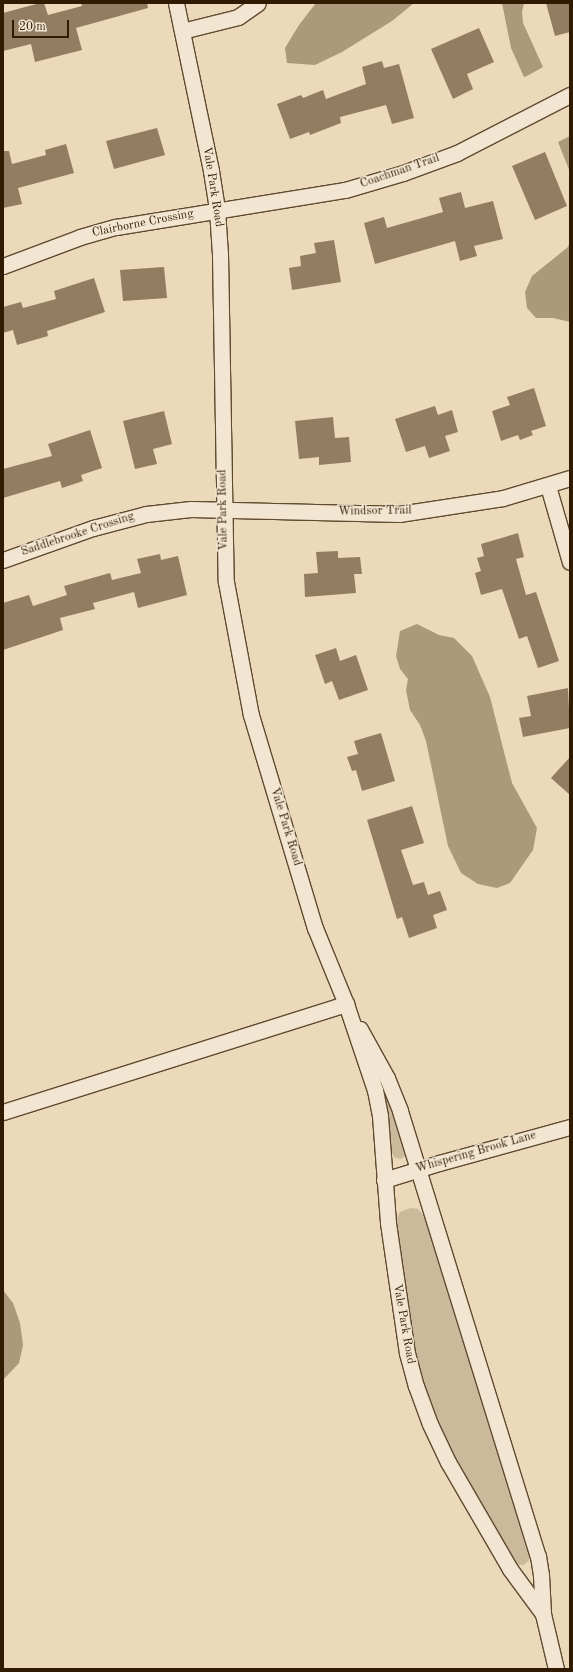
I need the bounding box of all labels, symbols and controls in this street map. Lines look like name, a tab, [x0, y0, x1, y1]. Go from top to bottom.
scale bar	[14, 12, 71, 38]
text: 20 m	[19, 21, 46, 33]
street label: Vale Park Road	[199, 146, 225, 228]
street label: Coachman Trail	[358, 152, 442, 192]
street label: Clairborne Crossing	[91, 207, 195, 241]
street label: Vale Park Road	[216, 469, 232, 551]
street label: Windsor Trail	[338, 504, 412, 520]
street label: Saddlebrooke Crossing	[20, 510, 136, 560]
street label: Vale Park Road	[266, 786, 304, 868]
street label: Whispering Brook Lane	[414, 1129, 538, 1177]
street label: Vale Park Road	[389, 1283, 417, 1365]

